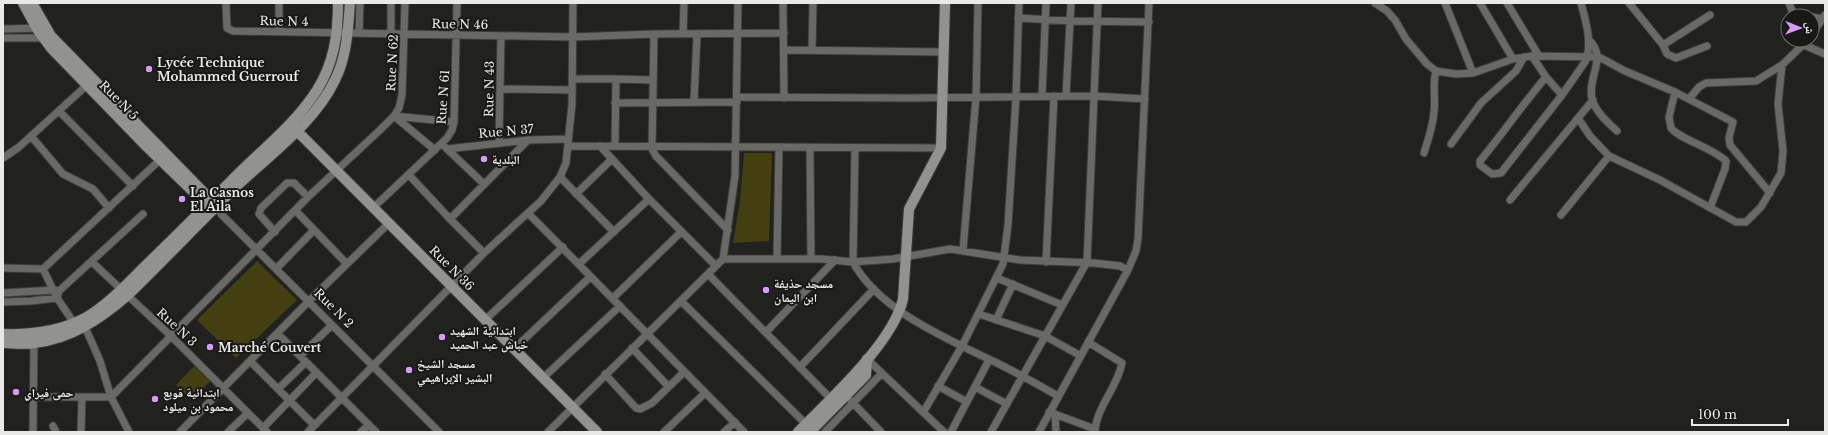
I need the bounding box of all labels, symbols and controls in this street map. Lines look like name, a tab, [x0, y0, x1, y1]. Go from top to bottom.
north arrow	[1780, 8, 1820, 48]
street label: Rue N 4	[259, 13, 309, 29]
street label: Rue N 46	[431, 16, 489, 32]
text: ش	[1802, 22, 1817, 34]
street label: Rue N 62	[383, 34, 401, 92]
place label: Lycée Technique Mohammed Guerrouf	[157, 55, 300, 84]
street label: Rue N 43	[481, 61, 497, 117]
marker: Lycée Technique Mohammed Guerrouf	[144, 64, 154, 74]
street label: Rue N 61	[434, 69, 452, 125]
street label: Rue N 5	[96, 77, 142, 123]
street label: Rue N 37	[478, 121, 535, 141]
place label: البلدية	[492, 152, 520, 167]
marker: البلدية	[479, 154, 489, 164]
place label: La Casnos El Aila	[190, 185, 254, 214]
marker: La Casnos El Aila	[177, 194, 187, 204]
street label: Rue N 36	[426, 242, 478, 294]
place label: مسجد حذيفة ابن اليمان	[774, 276, 834, 306]
street label: Rue N 2	[311, 285, 357, 331]
marker: مسجد حذيفة ابن اليمان	[761, 285, 771, 295]
street label: Rue N 3	[154, 305, 200, 349]
place label: ابتدائية الشهيد خباش عبد الحميد	[450, 323, 529, 353]
marker: ابتدائية الشهيد خباش عبد الحميد	[437, 332, 447, 342]
place label: Marché Couvert	[218, 340, 321, 355]
marker: Marché Couvert	[205, 342, 215, 352]
place label: مسجد الشيخ البشير الإبراهيمي	[417, 356, 492, 387]
marker: مسجد الشيخ البشير الإبراهيمي	[404, 365, 414, 375]
place label: حمى فيراي	[24, 385, 74, 402]
place label: ابتدائية قوبع محمود بن ميلود	[163, 385, 234, 415]
marker: حمى فيراي	[11, 387, 21, 397]
marker: ابتدائية قوبع محمود بن ميلود	[150, 394, 160, 404]
scale bar	[1692, 401, 1788, 427]
text: 100 m	[1698, 407, 1737, 422]

